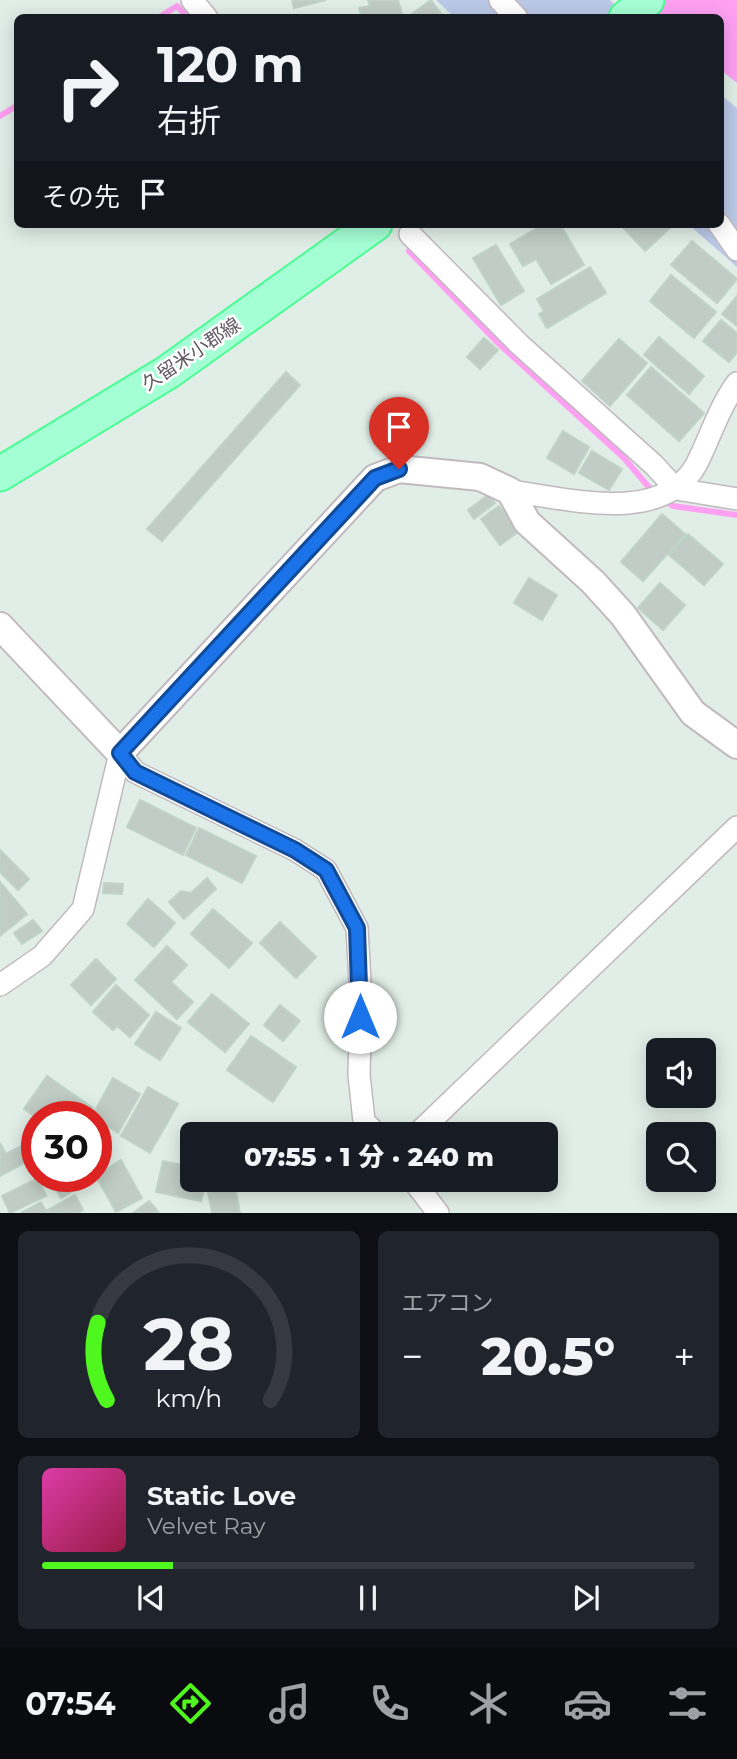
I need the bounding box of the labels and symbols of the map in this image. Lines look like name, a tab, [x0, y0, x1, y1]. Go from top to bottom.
street label: 久留米小郡線	[137, 313, 245, 395]
pin	[369, 397, 429, 469]
position arrow	[323, 980, 397, 1054]
speed limit sign: 30	[21, 1101, 112, 1192]

